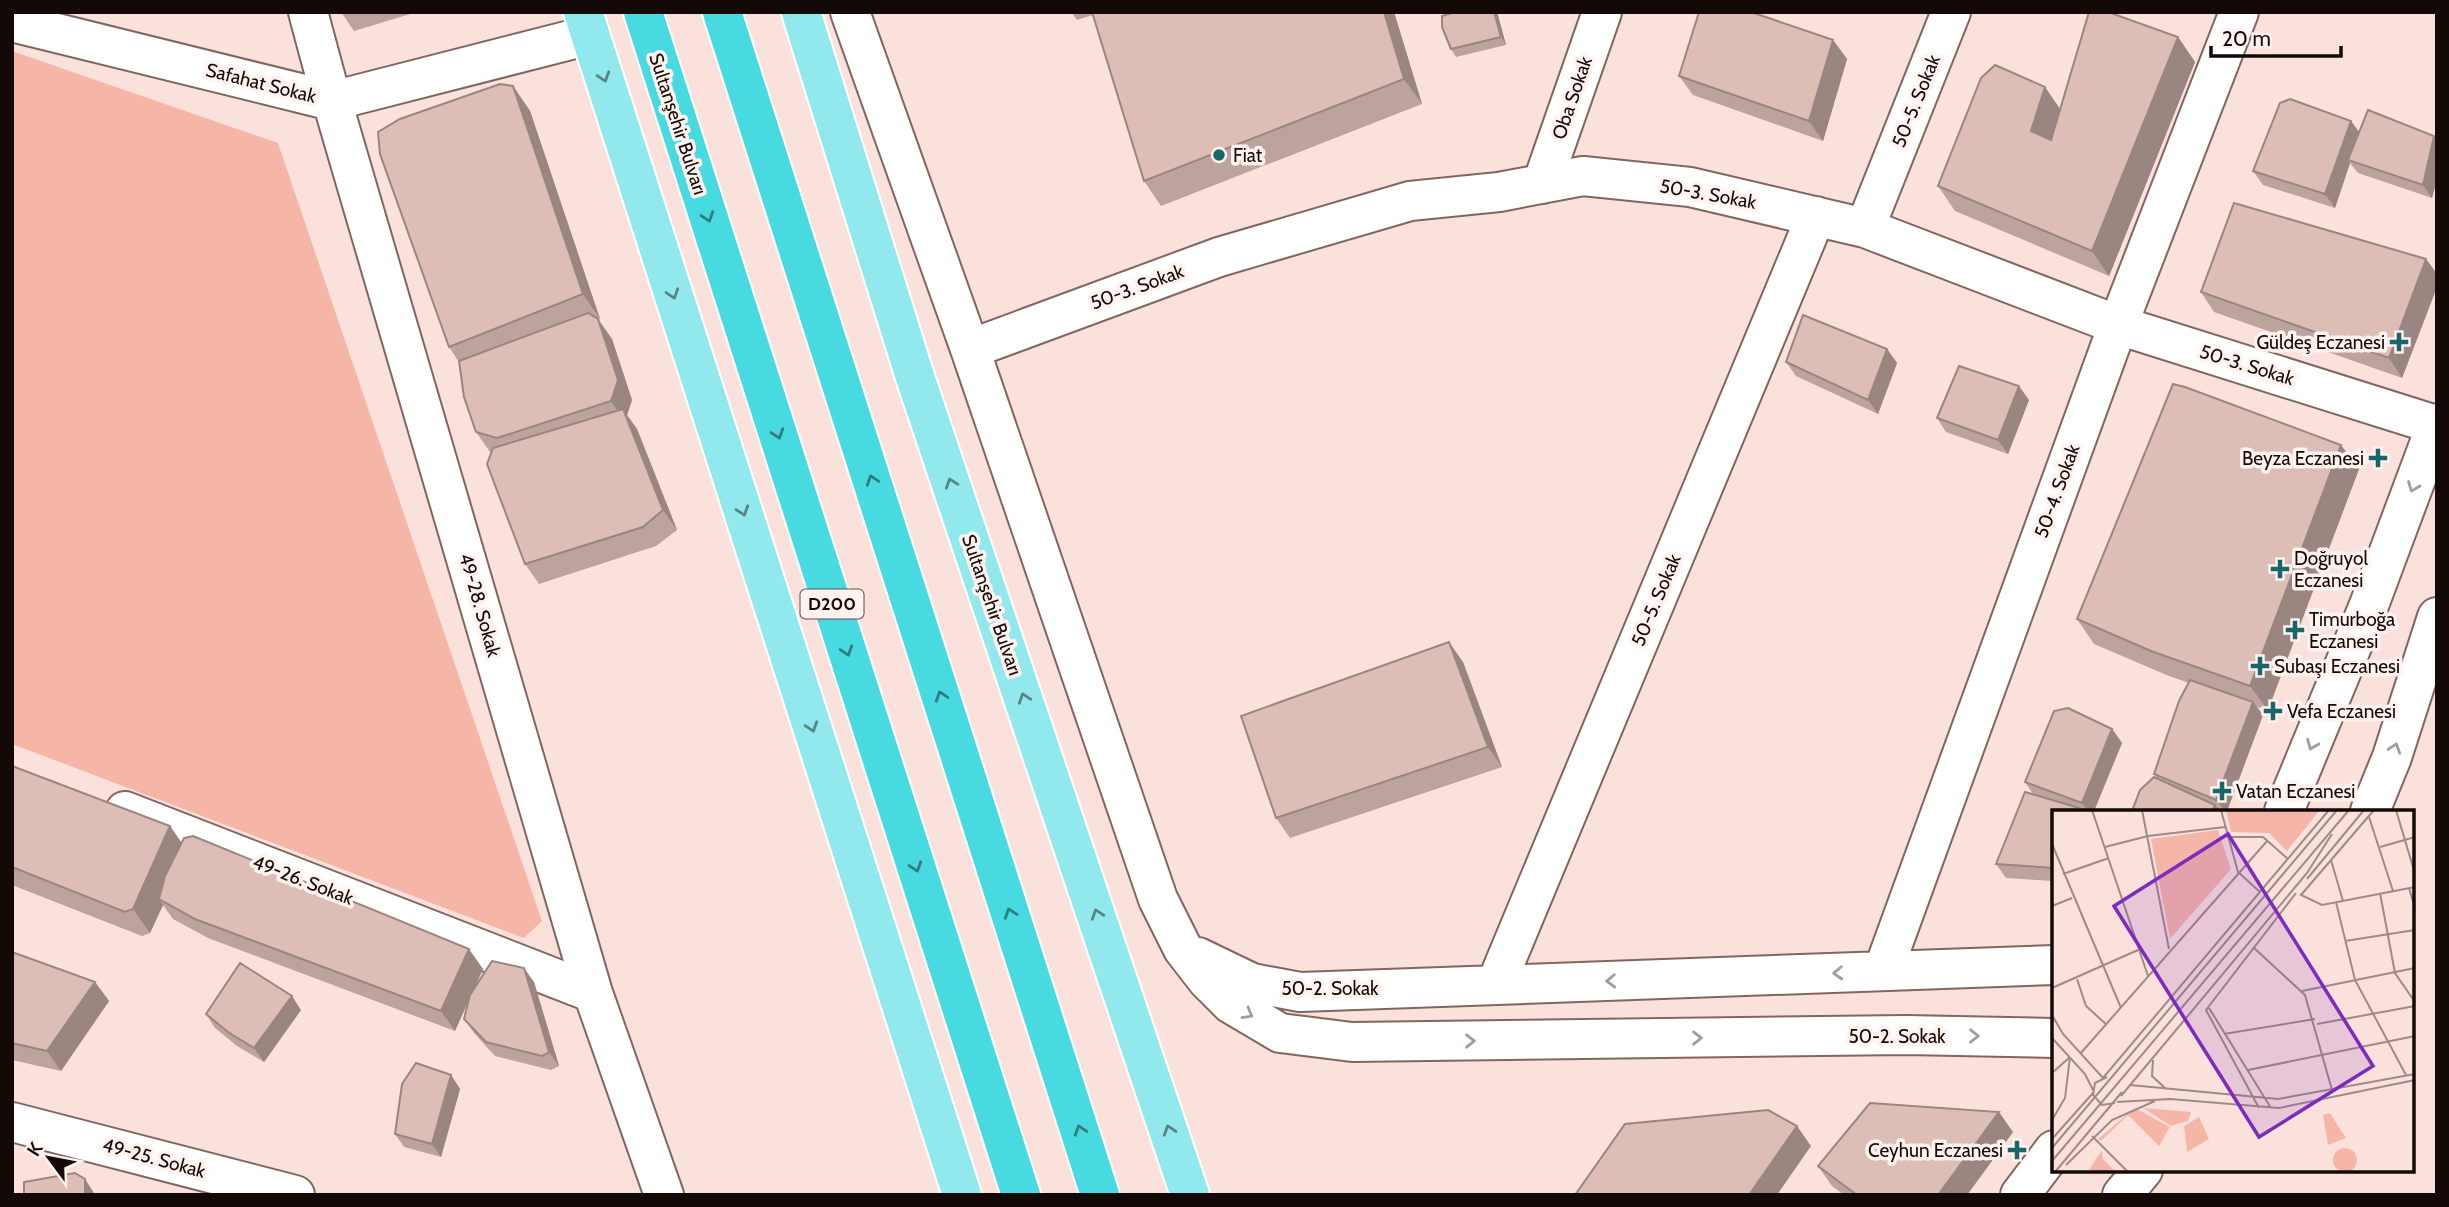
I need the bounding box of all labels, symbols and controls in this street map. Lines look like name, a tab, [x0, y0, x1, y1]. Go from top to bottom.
scale bar	[2211, 14, 2340, 58]
text: 20 m	[2222, 26, 2271, 51]
street label: Sultanşehir Bulvarı	[644, 50, 712, 198]
street label: 50-5. Sokak	[1887, 51, 1945, 151]
street label: Oba Sokak	[1547, 53, 1597, 142]
street label: Safahat Sokak	[203, 58, 319, 108]
one-way arrow	[595, 71, 610, 83]
place label: Fiat	[1233, 144, 1263, 167]
marker: Fiat	[1211, 147, 1227, 163]
street label: 50-3. Sokak	[1658, 174, 1758, 214]
one-way arrow	[700, 211, 715, 223]
street label: 50-3. Sokak	[1087, 259, 1187, 314]
one-way arrow	[665, 287, 679, 300]
place label: Güldeş Eczanesi	[2256, 331, 2385, 354]
marker: Güldeş Eczanesi	[2391, 334, 2407, 350]
street label: 50-3. Sokak	[2197, 340, 2297, 390]
one-way arrow	[769, 428, 784, 440]
street label: 50-4. Sokak	[2029, 441, 2085, 541]
place label: Beyza Eczanesi	[2242, 447, 2364, 470]
marker: Beyza Eczanesi	[2370, 450, 2386, 466]
one-way arrow	[865, 474, 880, 486]
one-way arrow	[945, 477, 959, 489]
one-way arrow	[2407, 480, 2421, 492]
one-way arrow	[734, 504, 749, 516]
street label: Sultanşehir Bulvarı	[957, 531, 1027, 679]
place label: Doğruyol Eczanesi	[2294, 547, 2368, 592]
street label: 49-28. Sokak	[454, 550, 506, 660]
street label: 50-5. Sokak	[1626, 550, 1686, 649]
marker: Doğruyol Eczanesi	[2272, 561, 2288, 577]
road number: D200	[800, 590, 864, 618]
place label: Timurboğa Eczanesi	[2309, 608, 2395, 653]
marker: Timurboğa Eczanesi	[2287, 622, 2303, 638]
one-way arrow	[839, 644, 853, 656]
place label: Subaşı Eczanesi	[2274, 655, 2400, 678]
marker: Subaşı Eczanesi	[2252, 658, 2268, 674]
one-way arrow	[935, 691, 949, 703]
one-way arrow	[1018, 693, 1032, 705]
place label: Vefa Eczanesi	[2287, 700, 2396, 723]
marker: Vefa Eczanesi	[2265, 703, 2281, 719]
one-way arrow	[804, 721, 818, 733]
one-way arrow	[2307, 738, 2321, 750]
one-way arrow	[2387, 742, 2401, 755]
place label: Vatan Eczanesi	[2236, 780, 2355, 803]
marker: Vatan Eczanesi	[2214, 783, 2230, 799]
inset map	[2052, 810, 2414, 1172]
street label: 49-26. Sokak	[249, 850, 357, 910]
one-way arrow	[908, 861, 923, 873]
one-way arrow	[1004, 907, 1019, 919]
one-way arrow	[1091, 908, 1105, 921]
one-way arrow	[1833, 965, 1844, 980]
one-way arrow	[1605, 973, 1616, 988]
street label: 50-2. Sokak	[1281, 977, 1379, 1000]
one-way arrow	[1240, 1006, 1253, 1019]
street label: 50-2. Sokak	[1848, 1025, 1946, 1048]
one-way arrow	[1969, 1029, 1980, 1044]
one-way arrow	[1693, 1030, 1703, 1046]
one-way arrow	[1465, 1033, 1476, 1048]
north arrow	[14, 1123, 84, 1193]
one-way arrow	[1073, 1124, 1088, 1136]
one-way arrow	[1162, 1124, 1177, 1136]
street label: 49-25. Sokak	[100, 1133, 208, 1183]
text: K	[22, 1138, 48, 1160]
place label: Ceyhun Eczanesi	[1868, 1139, 2003, 1162]
marker: Ceyhun Eczanesi	[2009, 1142, 2025, 1158]

